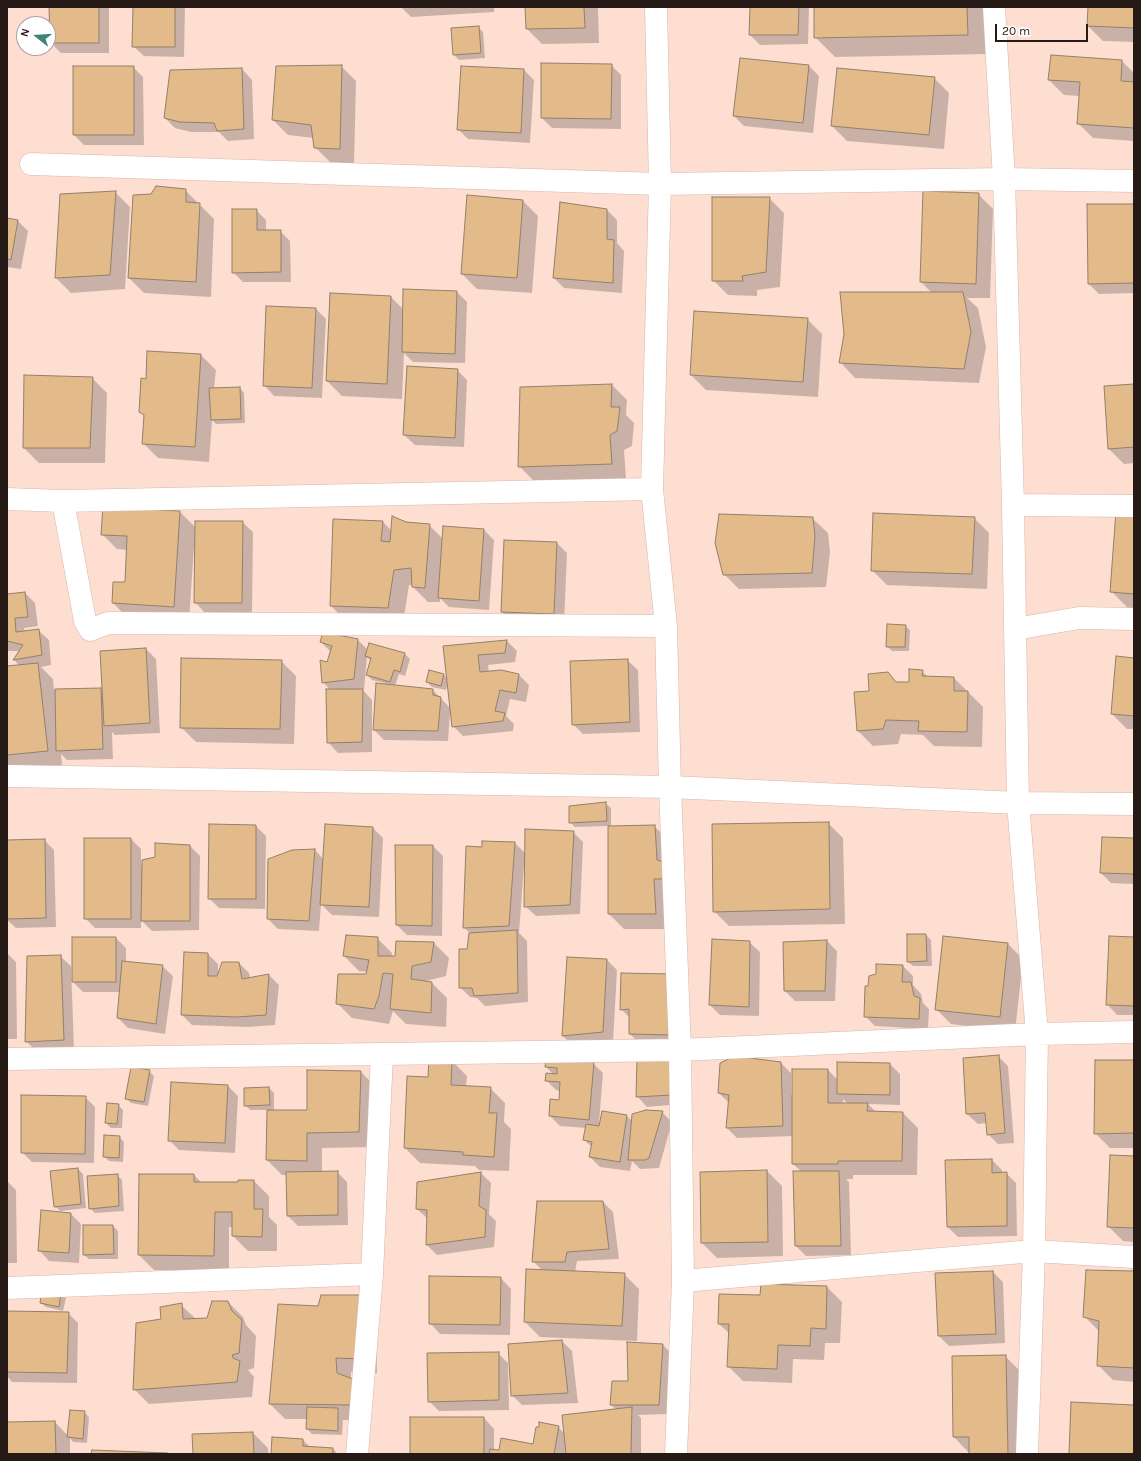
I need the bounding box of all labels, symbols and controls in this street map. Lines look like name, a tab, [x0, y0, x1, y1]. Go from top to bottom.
north arrow	[16, 16, 56, 56]
scale bar	[997, 16, 1090, 42]
text: 20 m	[1002, 24, 1030, 38]
text: N	[18, 27, 32, 38]

